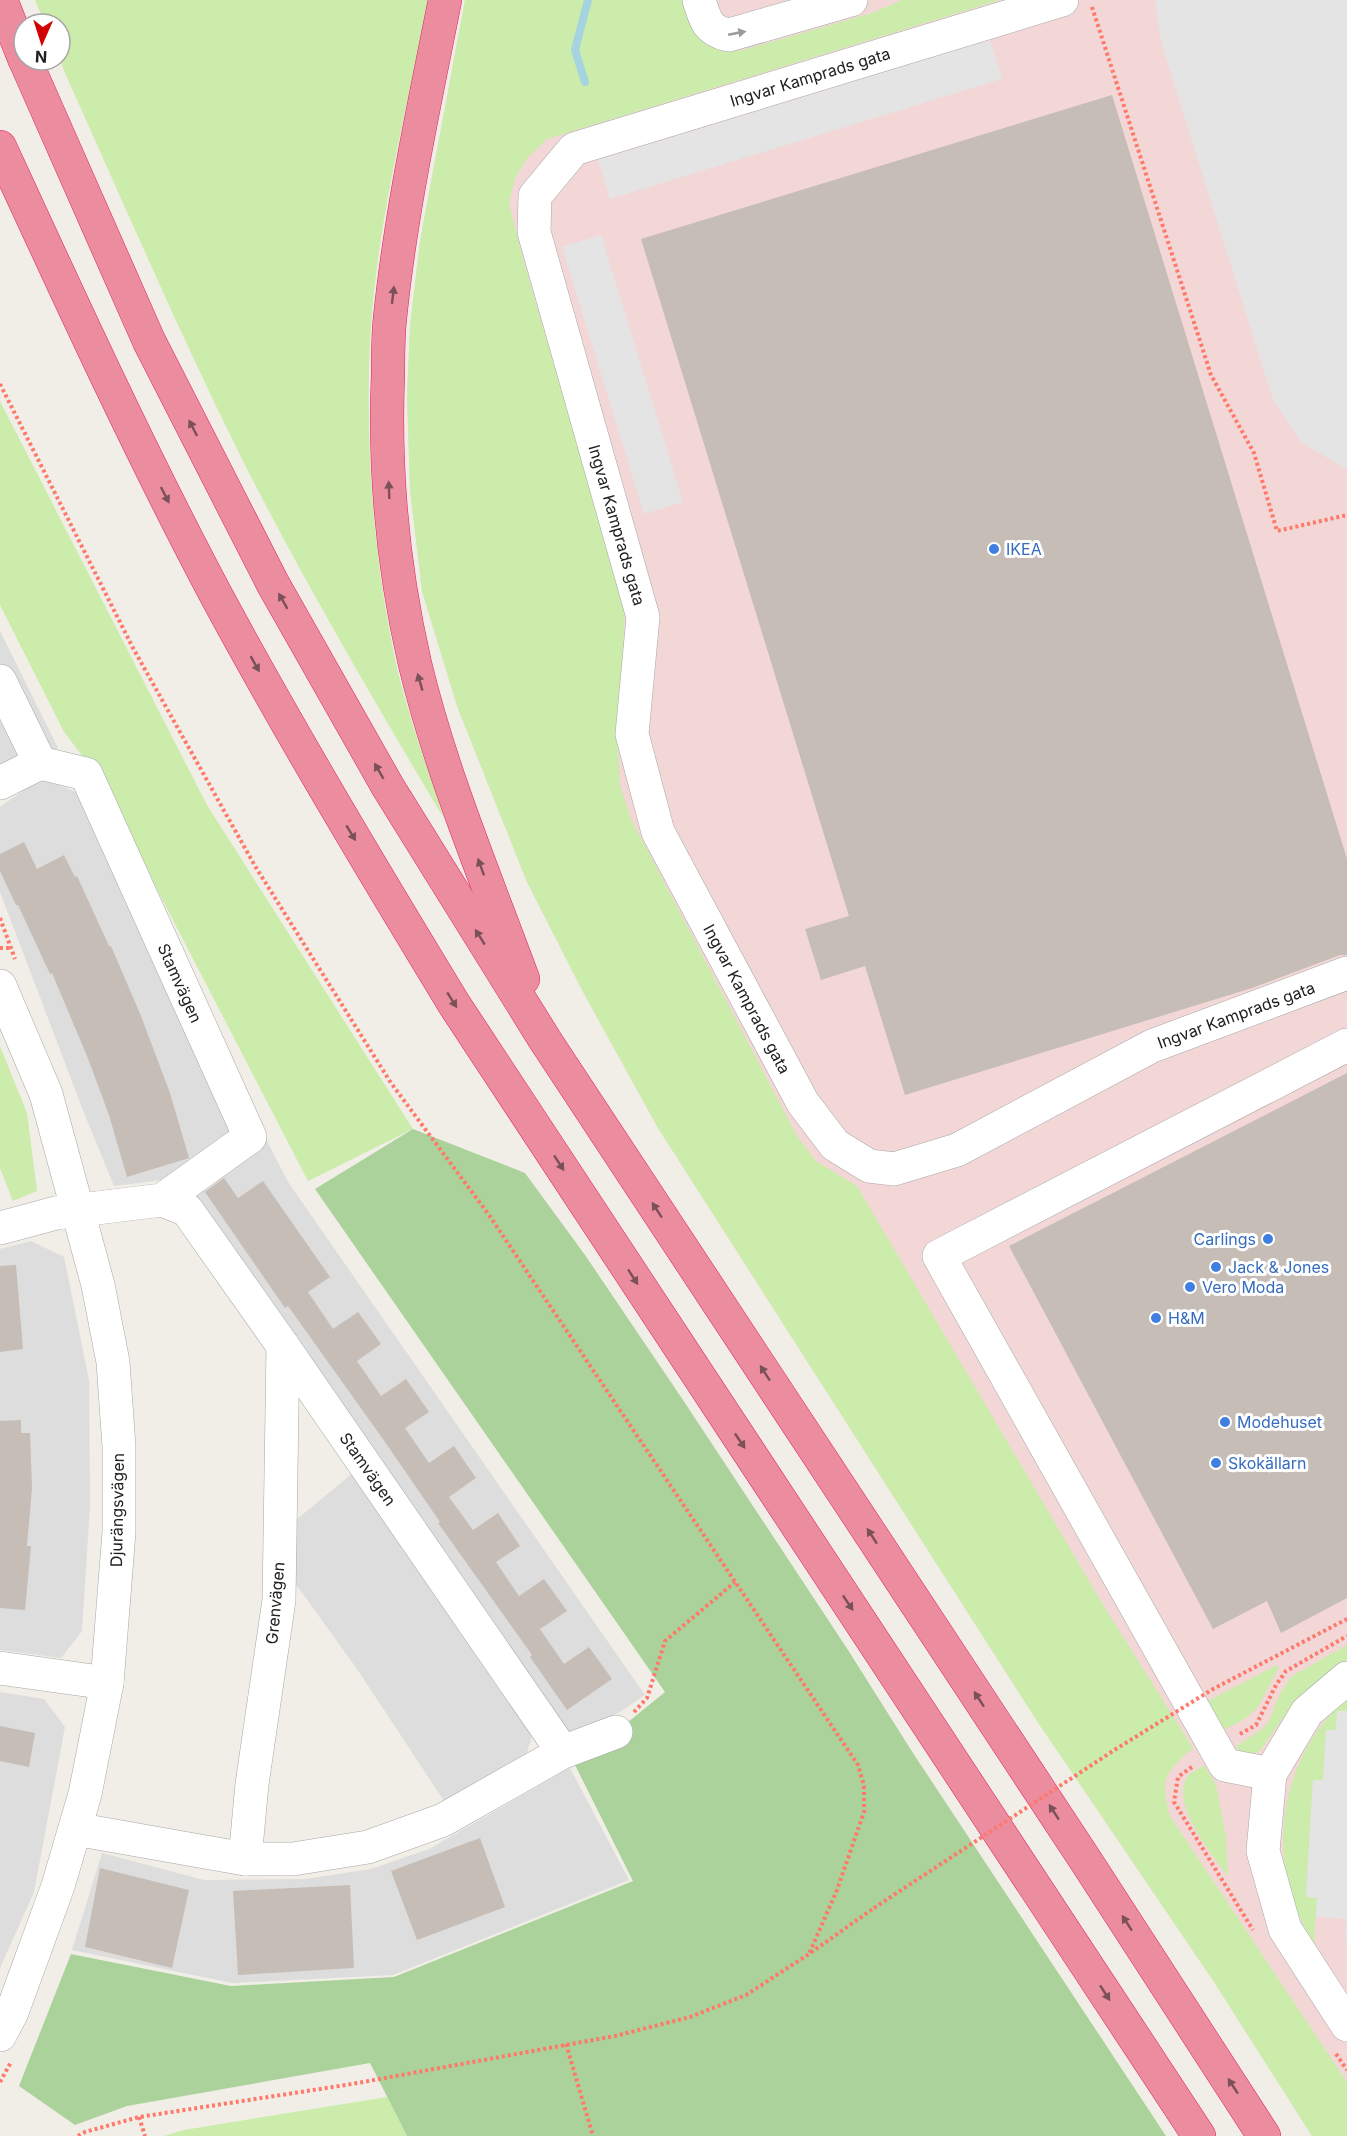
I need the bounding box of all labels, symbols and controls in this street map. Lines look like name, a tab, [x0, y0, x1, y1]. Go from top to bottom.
north arrow	[12, 12, 72, 72]
one-way arrow	[728, 28, 747, 37]
street label: Ingvar Kamprads gata	[728, 43, 892, 111]
text: N	[35, 47, 48, 67]
one-way arrow	[388, 285, 398, 304]
one-way arrow	[189, 419, 198, 436]
street label: Ingvar Kamprads gata	[584, 442, 650, 608]
one-way arrow	[384, 480, 394, 499]
one-way arrow	[161, 486, 170, 503]
place label: IKEA	[1006, 539, 1042, 559]
marker: IKEA	[987, 542, 1001, 556]
one-way arrow	[278, 592, 288, 609]
one-way arrow	[250, 656, 260, 673]
one-way arrow	[415, 673, 424, 691]
one-way arrow	[374, 762, 384, 779]
one-way arrow	[345, 825, 356, 841]
one-way arrow	[476, 858, 486, 876]
street label: Ingvar Kamprads gata	[699, 921, 795, 1077]
one-way arrow	[475, 929, 486, 945]
street label: Stamvägen	[154, 940, 206, 1026]
street label: Ingvar Kamprads gata	[1154, 977, 1318, 1053]
one-way arrow	[446, 992, 457, 1008]
one-way arrow	[553, 1155, 564, 1171]
one-way arrow	[652, 1202, 663, 1218]
place label: Carlings	[1194, 1229, 1256, 1249]
marker: Carlings	[1261, 1232, 1275, 1246]
place label: Jack & Jones	[1228, 1257, 1329, 1277]
marker: Jack & Jones	[1209, 1260, 1223, 1274]
one-way arrow	[628, 1269, 639, 1286]
place label: Vero Moda	[1202, 1277, 1284, 1297]
marker: Vero Moda	[1183, 1280, 1197, 1294]
place label: H&M	[1168, 1308, 1205, 1328]
marker: H&M	[1149, 1311, 1163, 1325]
one-way arrow	[759, 1365, 770, 1381]
place label: Modehuset	[1237, 1412, 1322, 1432]
marker: Modehuset	[1218, 1415, 1232, 1429]
street label: Stamvägen	[335, 1429, 401, 1509]
one-way arrow	[734, 1432, 746, 1448]
street label: Djurängsvägen	[106, 1453, 128, 1567]
place label: Skokällarn	[1228, 1453, 1307, 1473]
marker: Skokällarn	[1209, 1456, 1223, 1470]
one-way arrow	[867, 1528, 878, 1544]
street label: Grenvägen	[261, 1561, 289, 1645]
one-way arrow	[842, 1595, 853, 1611]
one-way arrow	[973, 1691, 985, 1707]
one-way arrow	[1049, 1804, 1060, 1820]
one-way arrow	[1122, 1915, 1133, 1931]
one-way arrow	[1100, 1985, 1111, 2001]
one-way arrow	[1228, 2078, 1239, 2095]

